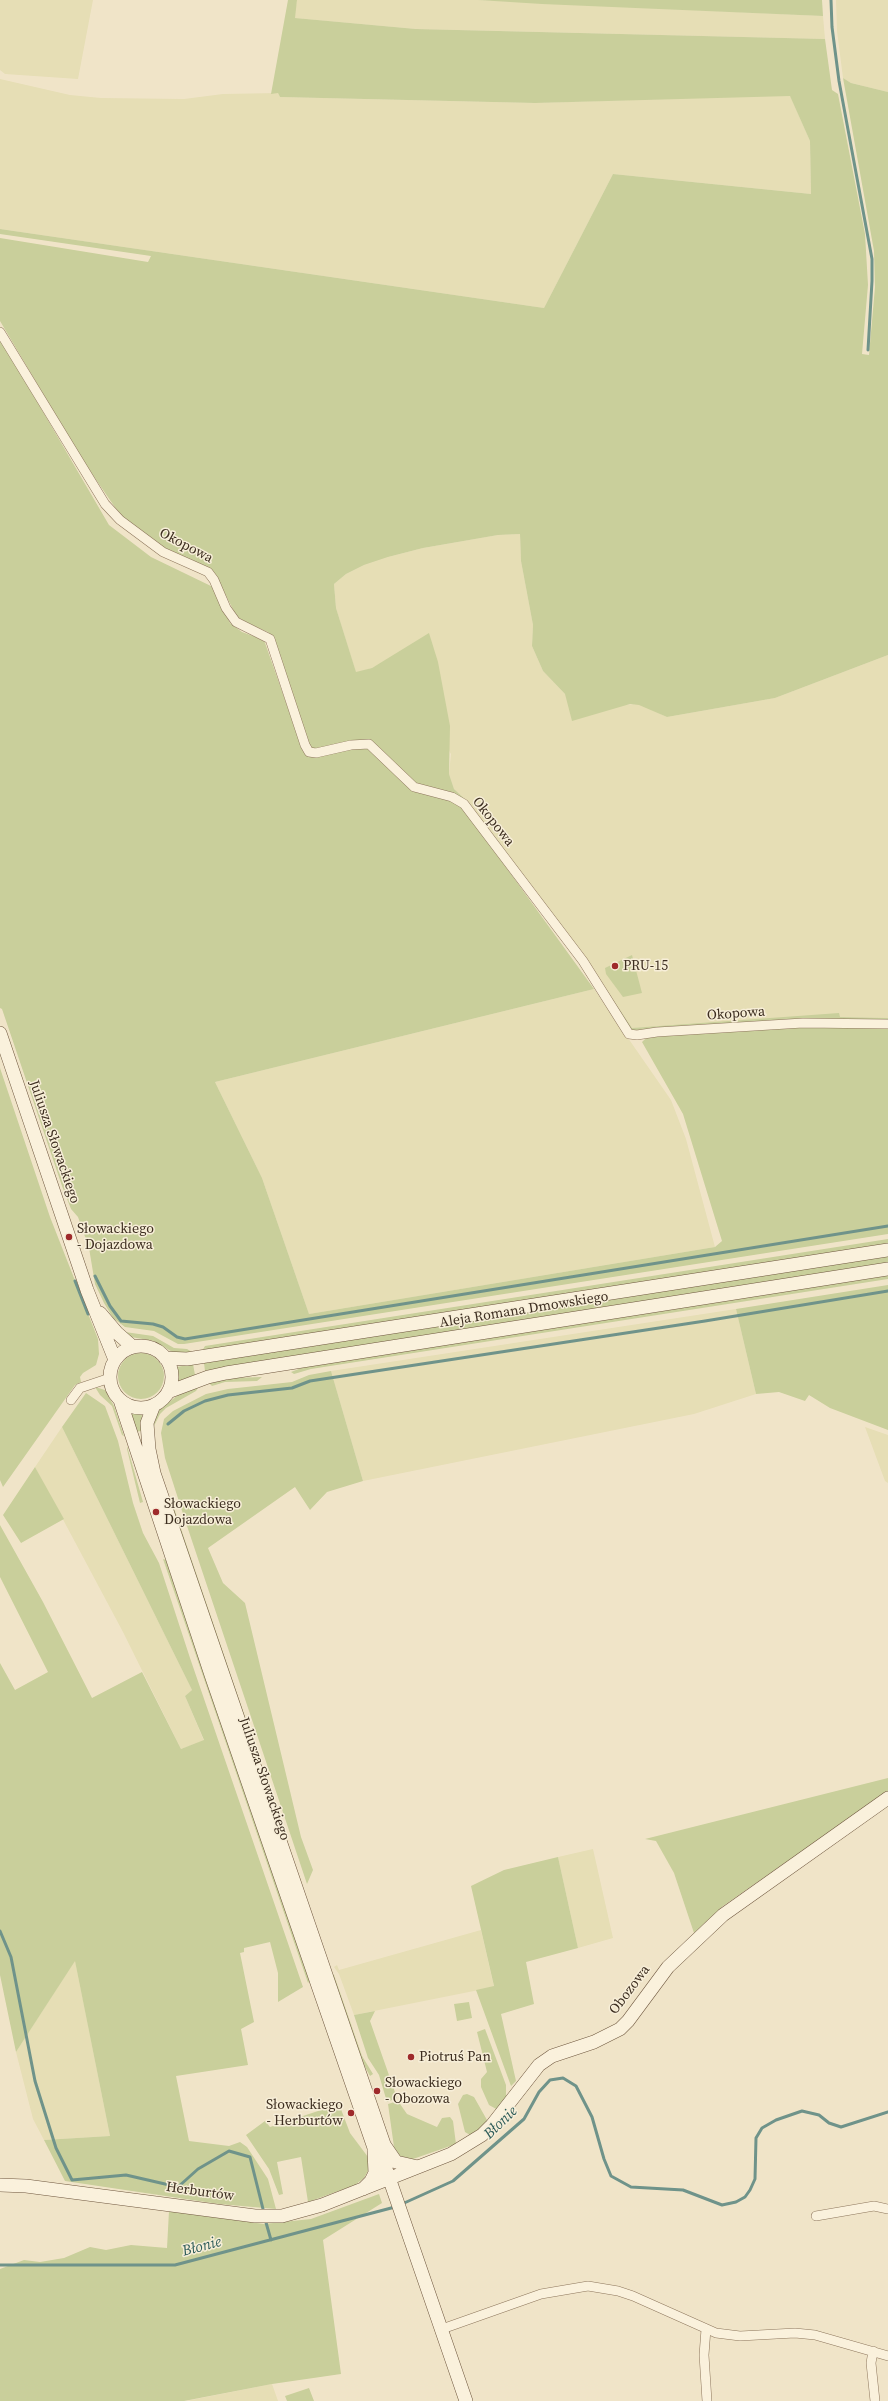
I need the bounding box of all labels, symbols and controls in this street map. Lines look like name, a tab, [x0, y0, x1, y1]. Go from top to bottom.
street label: Okopowa	[156, 525, 216, 567]
street label: Okopowa	[468, 794, 518, 850]
place label: PRU-15	[623, 958, 668, 974]
marker: PRU-15	[610, 961, 620, 971]
street label: Okopowa	[706, 1004, 766, 1024]
street label: Juliusza Słowackiego	[25, 1078, 83, 1206]
place label: Słowackiego - Dojazdowa	[77, 1221, 154, 1254]
marker: Słowackiego - Dojazdowa	[64, 1232, 74, 1242]
street label: Aleja Romana Dmowskiego	[438, 1288, 610, 1332]
place label: Słowackiego Dojazdowa	[164, 1496, 241, 1528]
marker: Słowackiego Dojazdowa	[151, 1507, 161, 1517]
street label: Juliusza Słowackiego	[235, 1715, 293, 1843]
street label: Obozowa	[606, 1962, 654, 2018]
place label: Piotruś Pan	[419, 2049, 491, 2065]
marker: Piotruś Pan	[406, 2052, 416, 2062]
place label: Słowackiego - Obozowa	[385, 2075, 462, 2108]
marker: Słowackiego - Obozowa	[372, 2086, 382, 2096]
place label: Słowackiego - Herburtów	[266, 2097, 343, 2130]
water label: Błonie	[480, 2103, 522, 2143]
marker: Słowackiego - Herburtów	[346, 2108, 356, 2118]
street label: Herburtów	[165, 2179, 235, 2205]
water label: Błonie	[181, 2233, 223, 2261]

